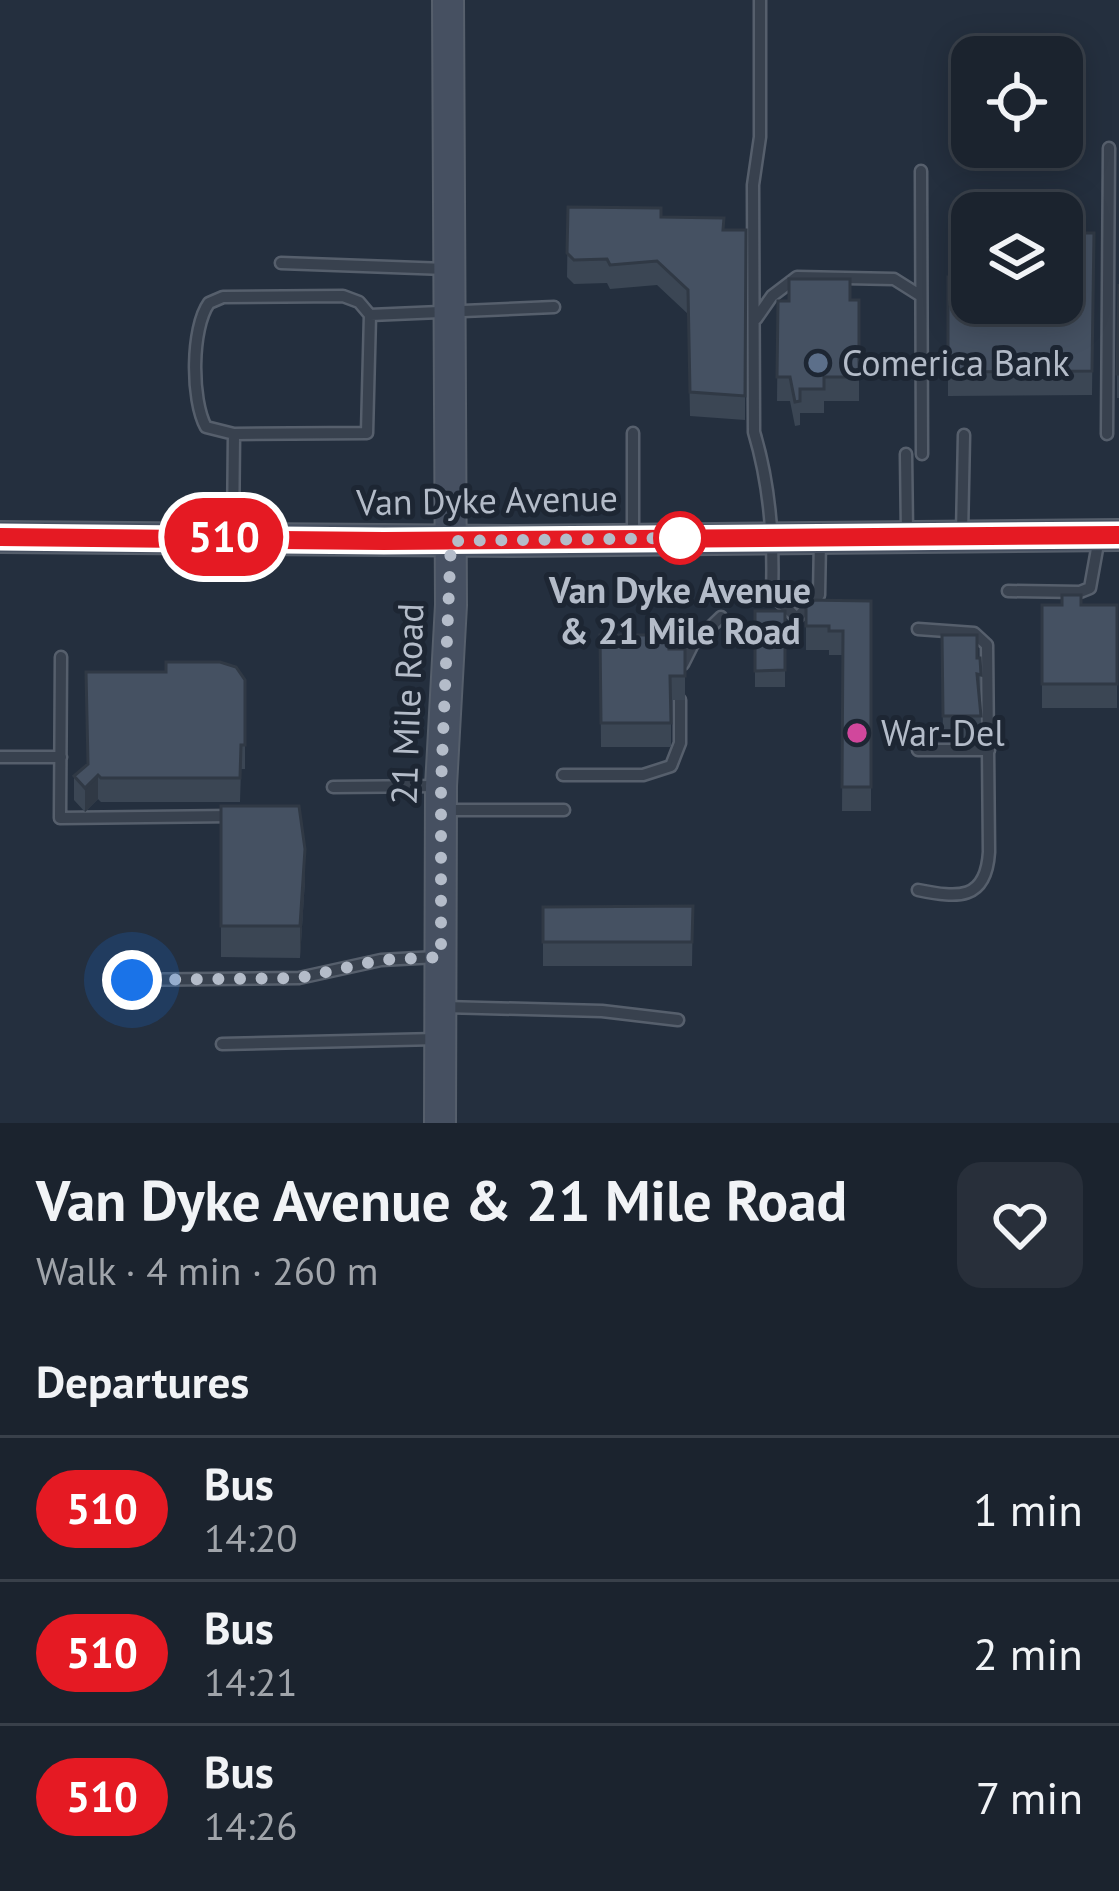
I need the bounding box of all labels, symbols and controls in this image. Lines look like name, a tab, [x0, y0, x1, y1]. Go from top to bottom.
map controls	[951, 36, 1083, 324]
button: locate	[951, 36, 1083, 168]
button: layers	[951, 192, 1083, 324]
place label: Comerica Bank	[842, 339, 1070, 386]
marker: Comerica Bank	[805, 350, 831, 376]
street label: Van Dyke Avenue	[355, 474, 618, 525]
line badge: 510	[155, 498, 293, 576]
text: 510	[188, 509, 260, 564]
marker: Van Dyke Avenue & 21 Mile Road	[655, 513, 705, 563]
place label: Van Dyke Avenue & 21 Mile Road	[548, 566, 811, 654]
street label: 21 Mile Road	[379, 602, 434, 806]
place label: War-Del	[881, 709, 1005, 756]
marker: War-Del	[844, 720, 870, 746]
your location	[102, 950, 162, 1010]
button: heart	[957, 1162, 1083, 1288]
text: Van Dyke Avenue & 21 Mile Road	[36, 1163, 847, 1237]
text: Walk · 4 min · 260 m	[36, 1245, 378, 1296]
text: Departures	[36, 1352, 249, 1410]
text: Bus	[204, 1454, 274, 1512]
text: 1 min	[973, 1480, 1083, 1538]
text: 510	[66, 1481, 138, 1536]
text: 14:20	[204, 1512, 298, 1563]
text: Bus	[204, 1598, 274, 1656]
text: 2 min	[973, 1624, 1083, 1682]
text: 510	[66, 1625, 138, 1680]
text: 14:21	[204, 1656, 298, 1707]
text: Bus	[204, 1742, 274, 1800]
text: 7 min	[976, 1768, 1083, 1826]
text: 510	[66, 1769, 138, 1824]
text: 14:26	[204, 1800, 298, 1851]

